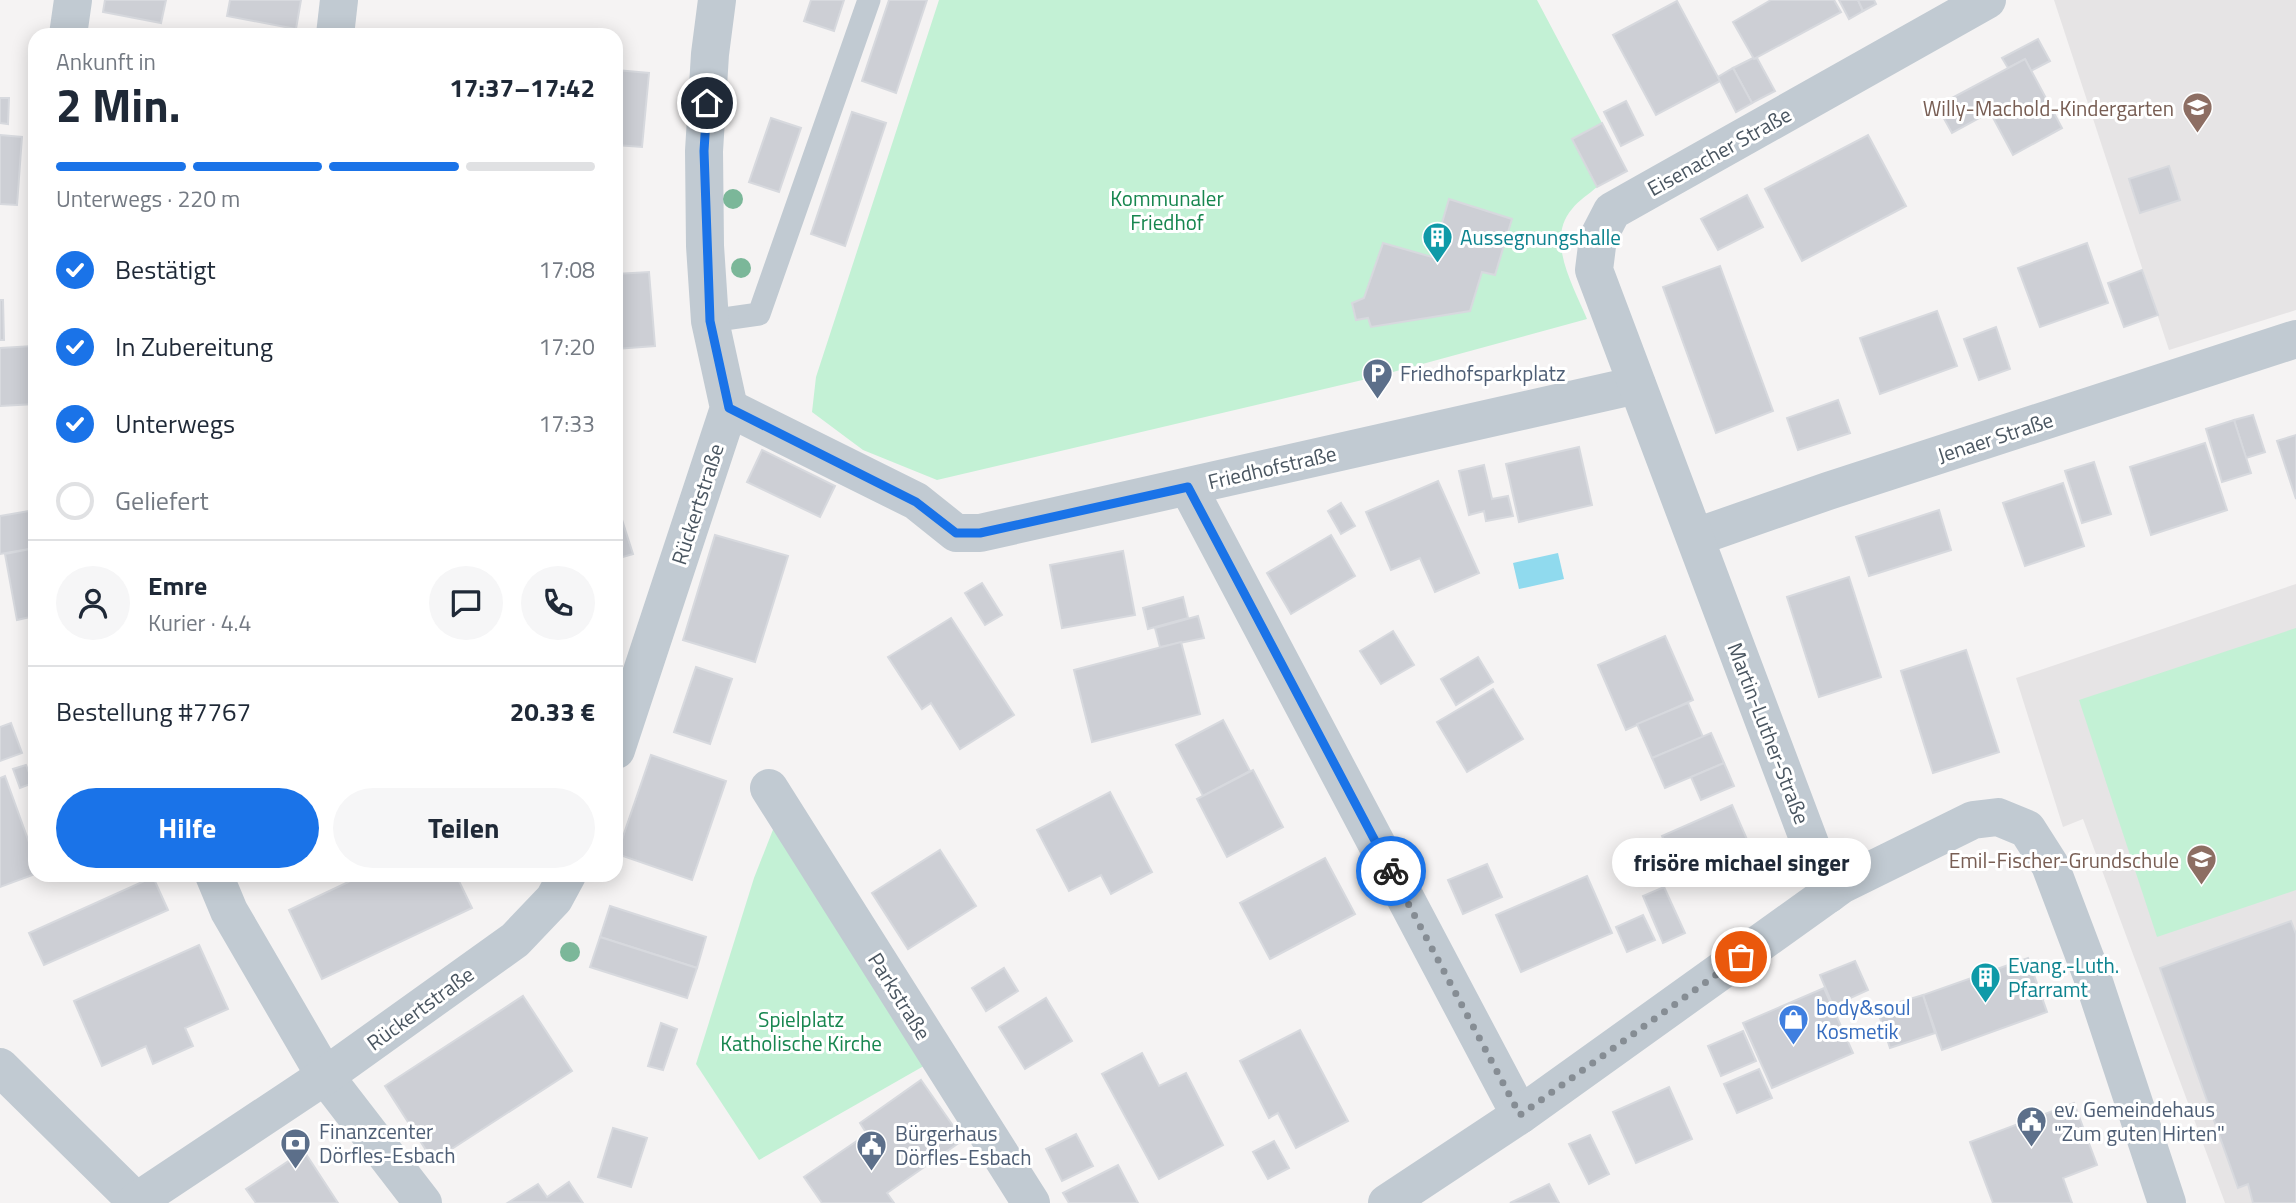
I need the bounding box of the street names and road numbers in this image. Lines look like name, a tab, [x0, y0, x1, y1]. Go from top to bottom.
street label: Eisenacher Straße	[1641, 98, 1797, 204]
street label: Jenaer Straße	[1933, 403, 2057, 471]
street label: Friedhofstraße	[1205, 437, 1339, 497]
street label: Rückertstraße	[662, 439, 732, 569]
street label: Martin-Luther-Straße	[1720, 638, 1818, 828]
street label: Parkstraße	[861, 946, 939, 1046]
street label: Rückertstraße	[360, 958, 480, 1058]

